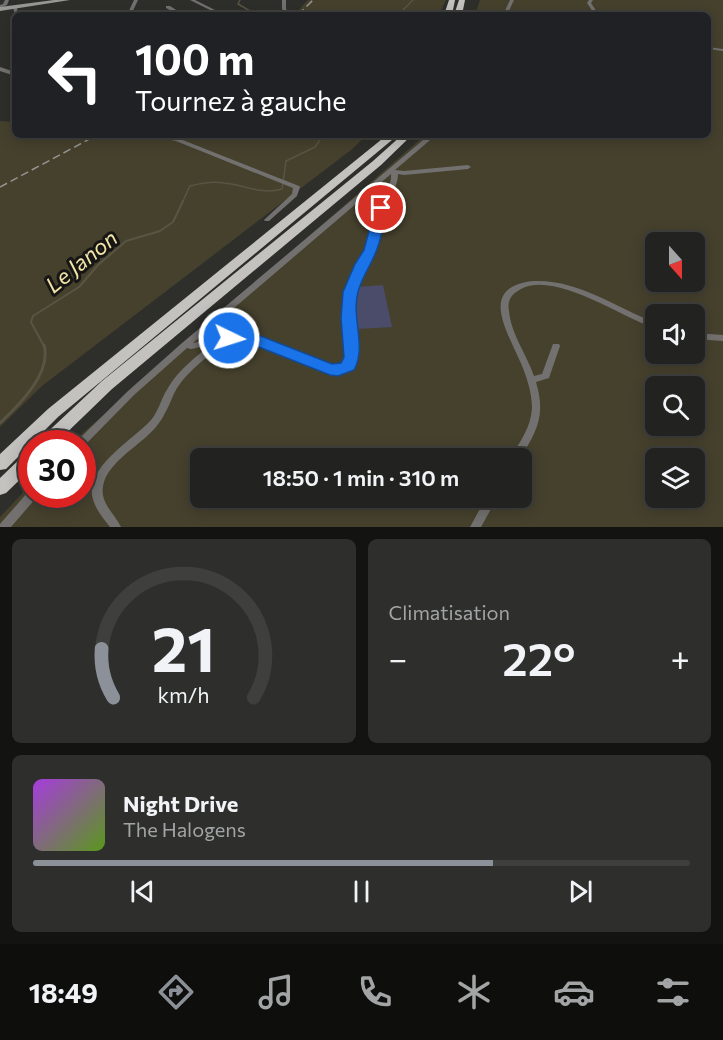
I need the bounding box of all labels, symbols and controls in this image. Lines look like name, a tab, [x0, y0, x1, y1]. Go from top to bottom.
text: 100 m	[135, 32, 255, 84]
icon: left	[36, 36, 114, 114]
text: Tournez à gauche	[135, 84, 346, 117]
pin	[355, 182, 406, 233]
icon: arrive	[364, 191, 397, 224]
water label: Le Janon	[40, 224, 122, 298]
north arrow	[645, 232, 705, 292]
map controls	[645, 232, 705, 508]
button: sound	[645, 304, 705, 364]
position arrow	[197, 306, 261, 370]
button: search	[645, 376, 705, 436]
speed limit sign: 30	[18, 430, 96, 508]
button: layers	[645, 448, 705, 508]
text: 18:50 · 1 min · 310 m	[263, 464, 459, 491]
text: Climatisation	[389, 600, 510, 624]
text: 21	[152, 609, 216, 685]
text: 22°	[502, 630, 576, 685]
text: −	[389, 637, 407, 678]
text: +	[671, 637, 690, 678]
text: km/h	[158, 681, 210, 707]
text: Night Drive	[123, 790, 238, 817]
text: The Halogens	[123, 817, 246, 841]
icon: previous	[126, 875, 159, 908]
icon: pause	[345, 875, 378, 908]
icon: next	[564, 875, 597, 908]
icon: directions	[155, 971, 197, 1013]
icon: music	[255, 971, 297, 1013]
icon: phone	[354, 971, 396, 1013]
icon: climate	[453, 971, 495, 1013]
icon: car	[553, 971, 595, 1013]
icon: filters	[652, 971, 694, 1013]
text: 18:49	[29, 976, 98, 1009]

